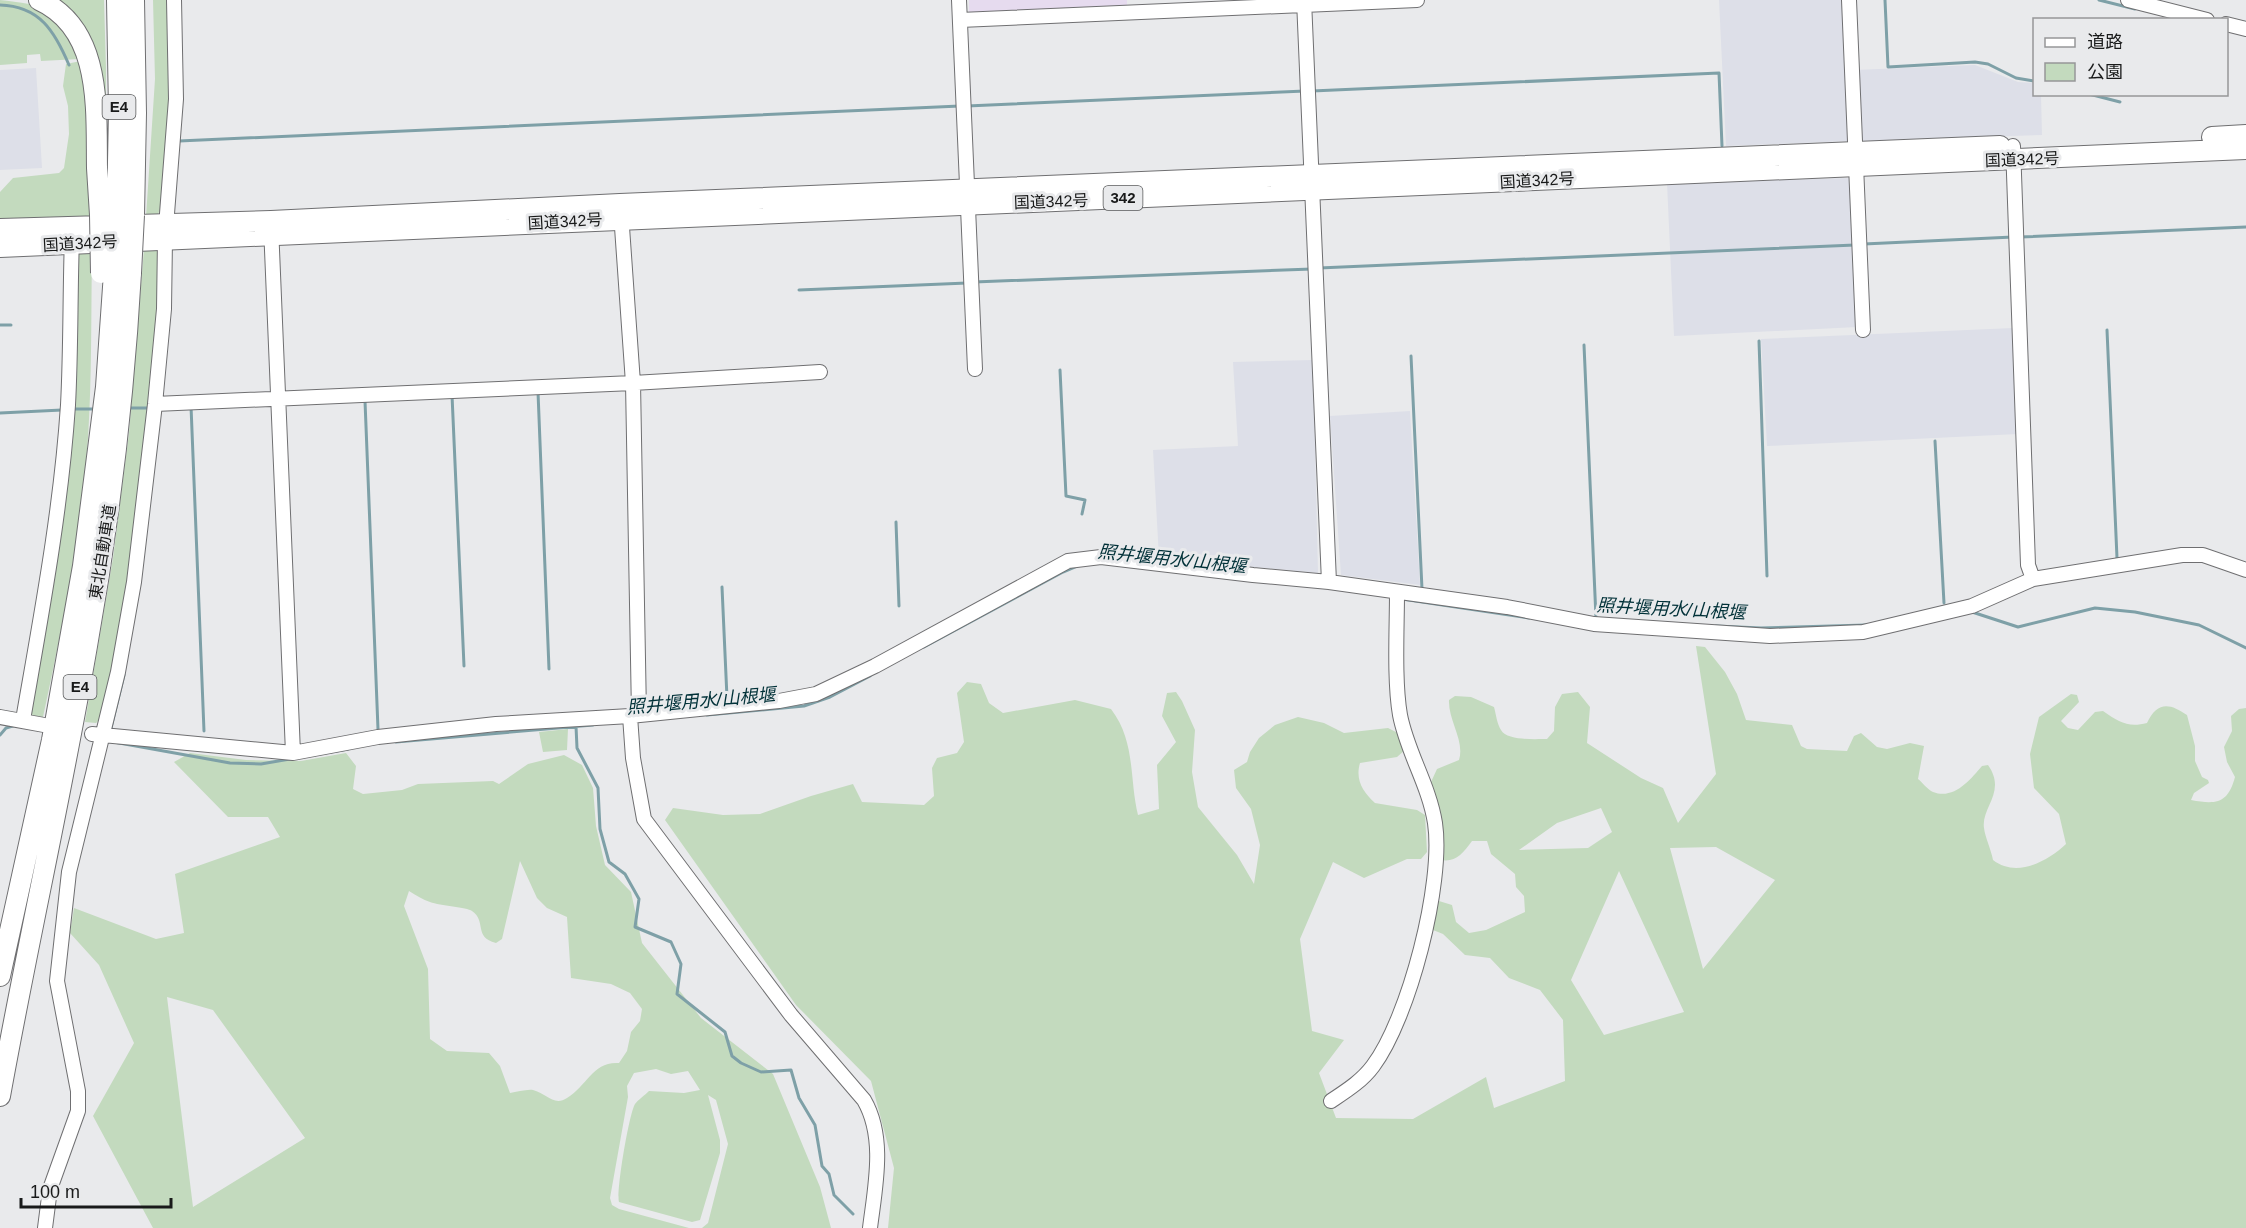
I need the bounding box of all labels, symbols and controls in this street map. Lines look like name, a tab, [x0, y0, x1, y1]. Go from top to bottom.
legend	[2033, 18, 2228, 96]
text: 道路	[2087, 32, 2123, 52]
text: 公園	[2087, 62, 2123, 82]
road number: E4	[102, 95, 136, 119]
street label: 国道342号	[1984, 150, 2060, 169]
street label: 国道342号	[1499, 170, 1575, 191]
road number: 342	[1104, 186, 1142, 210]
street label: 国道342号	[1013, 192, 1089, 211]
street label: 国道342号	[527, 211, 603, 232]
street label: 国道342号	[42, 233, 118, 254]
street label: 東北自動車道	[87, 503, 118, 601]
water label: 照井堰用水/山根堰	[1097, 541, 1250, 577]
water label: 照井堰用水/山根堰	[1596, 595, 1749, 623]
road number: E4	[64, 675, 97, 699]
water label: 照井堰用水/山根堰	[626, 684, 779, 717]
scale bar	[21, 1171, 171, 1209]
text: 100 m	[30, 1182, 80, 1202]

